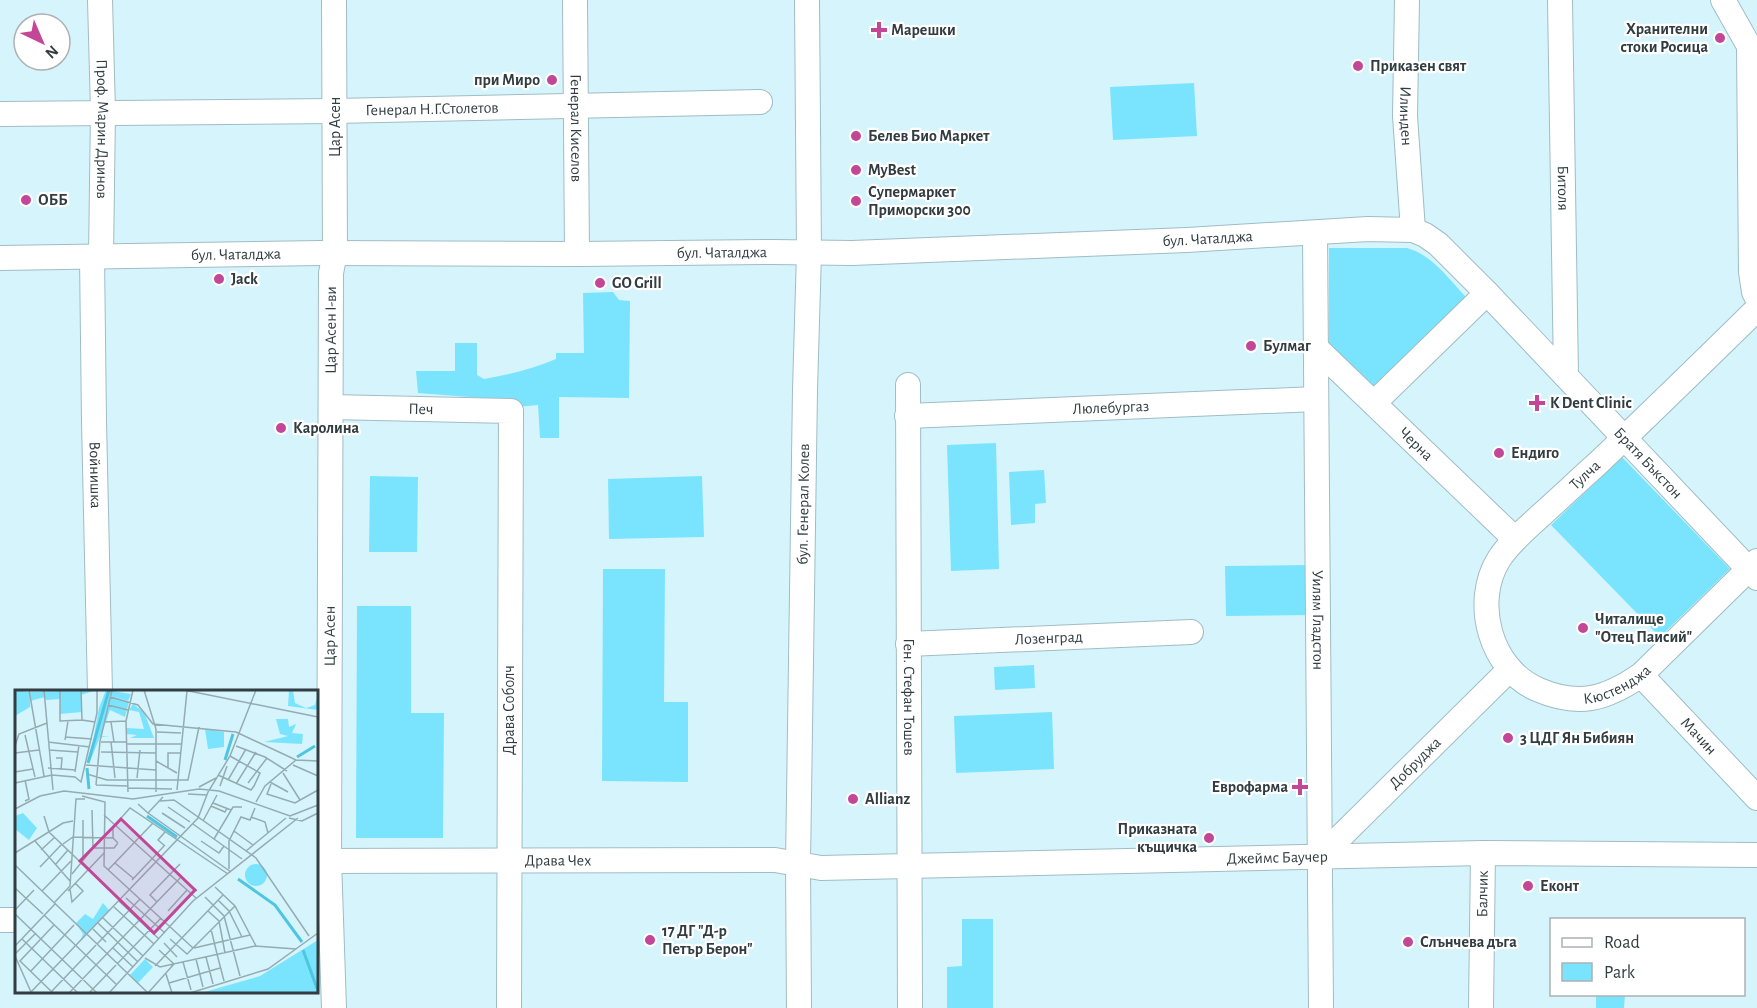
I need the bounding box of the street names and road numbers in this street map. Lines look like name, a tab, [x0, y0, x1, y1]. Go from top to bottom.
street label: Проф. Марин Дринов	[94, 59, 111, 199]
street label: Генерал Киселов	[568, 74, 584, 182]
street label: Илинден	[1397, 86, 1415, 146]
street label: Цар Асен	[327, 97, 343, 157]
street label: Генерал Н.Г.Столетов	[365, 100, 499, 118]
street label: Битоля	[1555, 165, 1571, 211]
street label: бул. Чаталджа	[1162, 228, 1253, 250]
street label: бул. Чаталджа	[677, 244, 767, 262]
street label: бул. Чаталджа	[191, 246, 281, 264]
street label: Цар Асен I-ви	[323, 286, 339, 374]
street label: Люлебургаз	[1072, 398, 1149, 417]
street label: Печ	[408, 401, 434, 417]
street label: Черна	[1396, 424, 1436, 464]
street label: Братя Бъкстон	[1611, 424, 1685, 502]
street label: Войнишка	[86, 441, 104, 509]
street label: бул. Генерал Колев	[794, 443, 812, 565]
street label: Тулча	[1567, 457, 1604, 494]
street label: Уилям Гладстон	[1310, 570, 1326, 670]
street label: Цар Асен	[322, 606, 338, 666]
street label: Лозенград	[1014, 629, 1083, 647]
street label: Ген. Стефан Тошев	[901, 638, 917, 756]
street label: Кюстенджа	[1582, 662, 1654, 707]
street label: Драва Соболч	[501, 665, 517, 755]
street label: Мачин	[1678, 714, 1720, 758]
street label: Добруджа	[1386, 734, 1444, 792]
street label: Джеймс Баучер	[1226, 849, 1328, 867]
street label: Драва Чех	[525, 852, 591, 869]
street label: Балчик	[1474, 870, 1491, 918]

